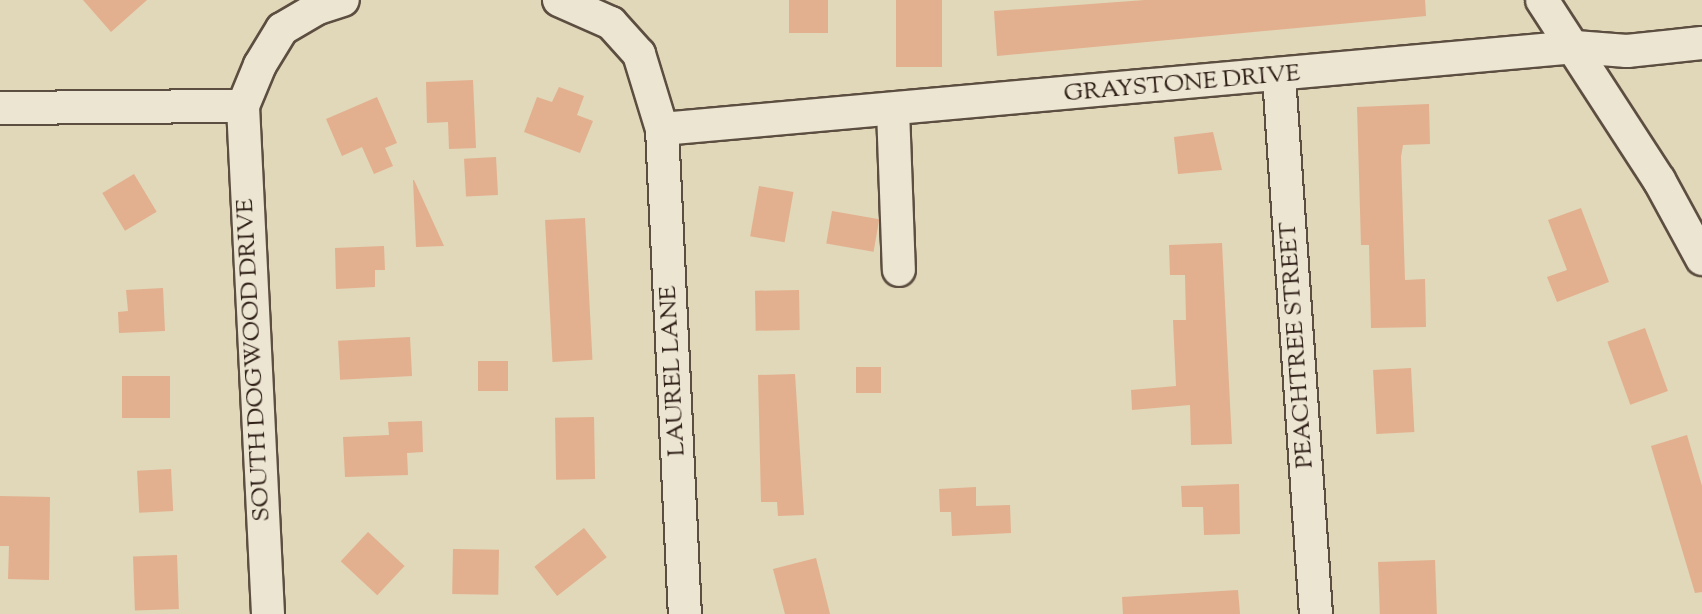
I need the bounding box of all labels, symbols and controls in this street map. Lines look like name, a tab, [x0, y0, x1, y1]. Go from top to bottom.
street label: GRAYSTONE DRIVE	[1063, 60, 1301, 110]
street label: SOUTH DOGWOOD DRIVE	[232, 198, 278, 522]
street label: PEACHTREE STREET	[1275, 221, 1321, 469]
street label: LAUREL LANE	[655, 285, 693, 457]

